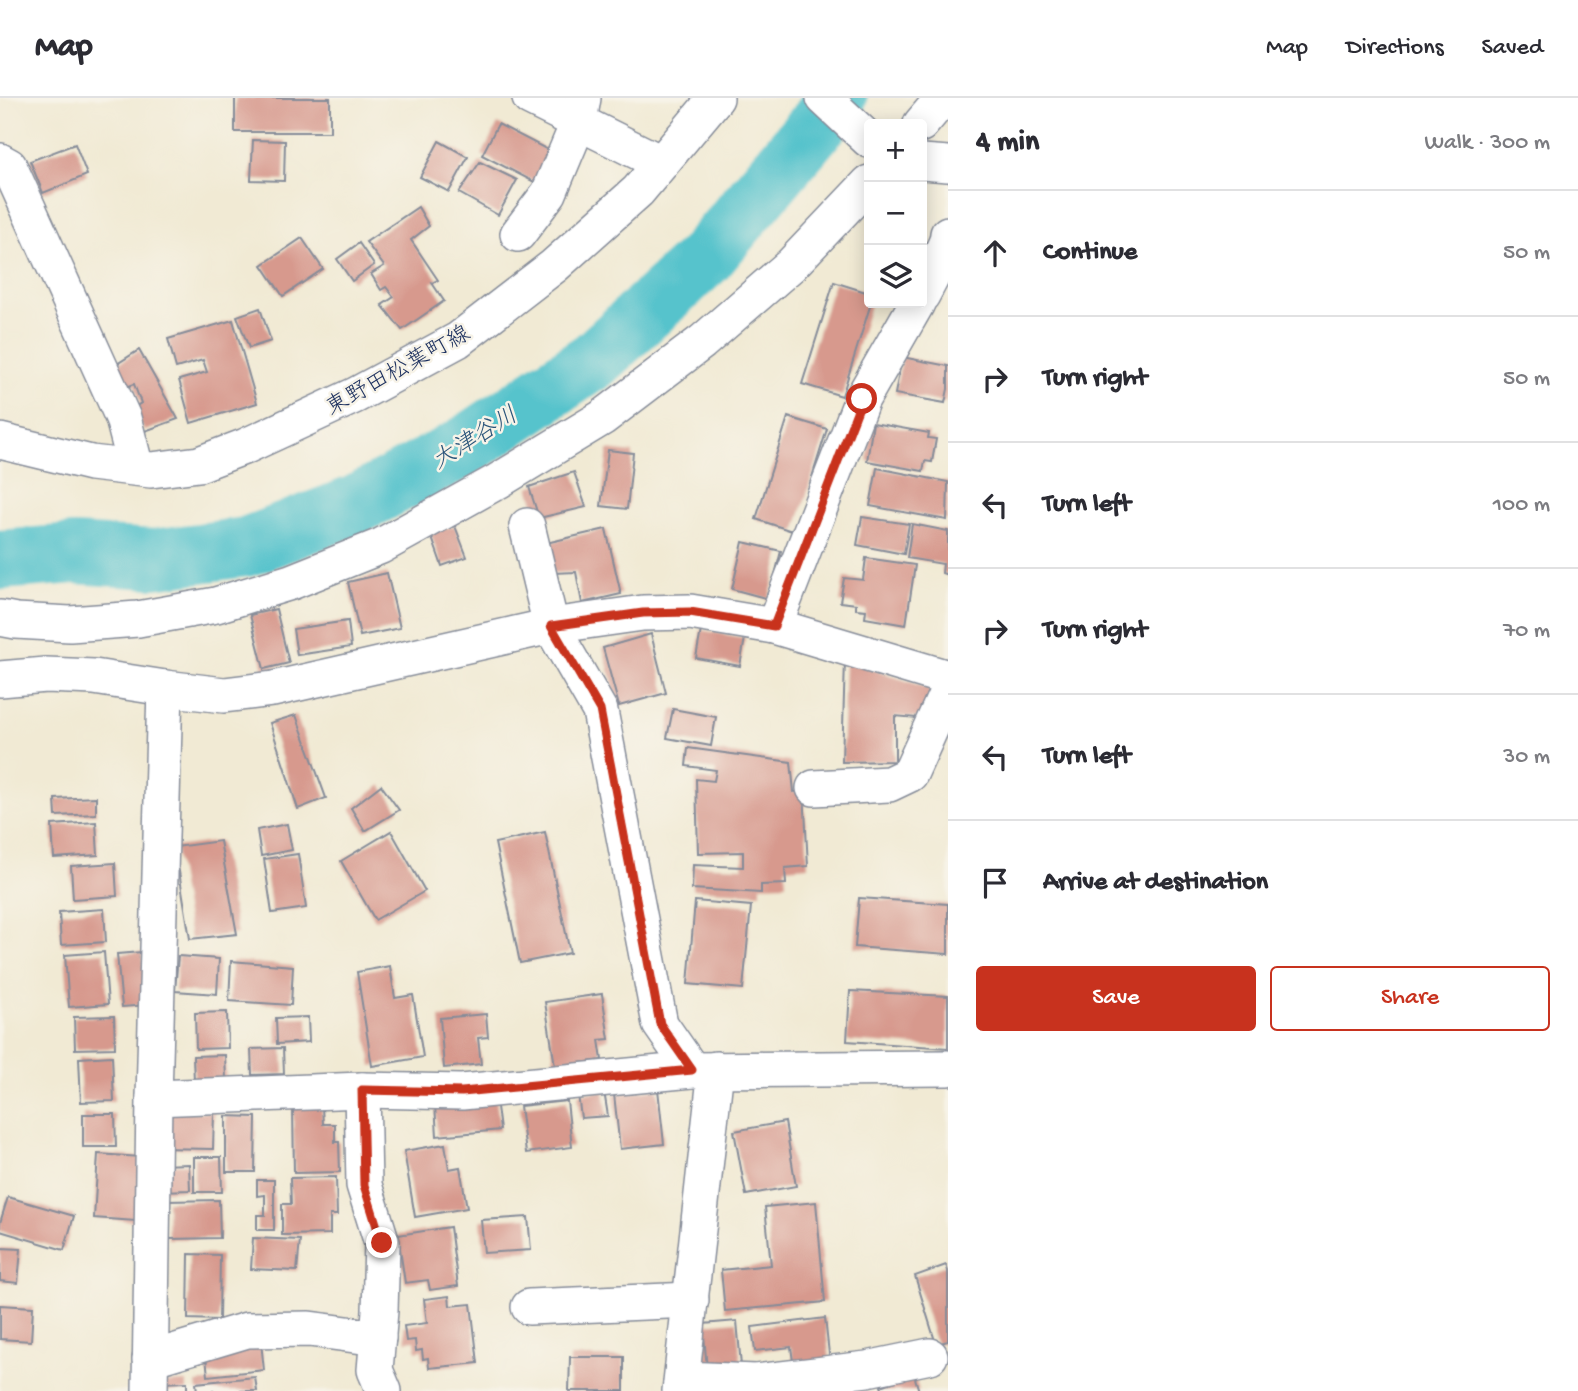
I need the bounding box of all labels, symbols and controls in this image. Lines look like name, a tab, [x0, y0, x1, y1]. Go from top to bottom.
text: Map	[35, 29, 92, 67]
text: Map	[1266, 34, 1308, 63]
text: Directions	[1346, 34, 1444, 63]
text: Saved	[1482, 34, 1543, 63]
map controls	[864, 119, 927, 308]
button: +	[864, 119, 927, 182]
text: 4 min	[976, 126, 1039, 161]
text: Walk · 300 m	[1424, 130, 1550, 157]
button: −	[864, 182, 927, 245]
icon: ahead	[976, 234, 1014, 272]
text: Continue	[1043, 238, 1137, 269]
text: 50 m	[1503, 240, 1550, 267]
button: layers	[864, 245, 927, 308]
street label: 東野田松葉町線	[321, 320, 476, 423]
icon: right	[976, 360, 1014, 398]
text: Turn right	[1043, 364, 1147, 395]
text: 50 m	[1503, 366, 1550, 393]
route start	[846, 383, 877, 414]
water label: 大津谷川	[427, 401, 524, 478]
icon: left	[976, 486, 1014, 524]
text: Turn left	[1043, 490, 1131, 521]
text: 100 m	[1493, 492, 1550, 519]
icon: right	[976, 612, 1014, 650]
text: Turn right	[1043, 616, 1147, 647]
text: 70 m	[1503, 618, 1550, 645]
icon: left	[976, 738, 1014, 776]
text: Turn left	[1043, 742, 1131, 773]
text: 30 m	[1503, 744, 1550, 771]
icon: arrive	[976, 864, 1014, 902]
text: Arrive at destination	[1043, 868, 1268, 899]
button: Save	[976, 966, 1256, 1031]
button: Share	[1270, 966, 1550, 1031]
route end	[366, 1227, 397, 1258]

